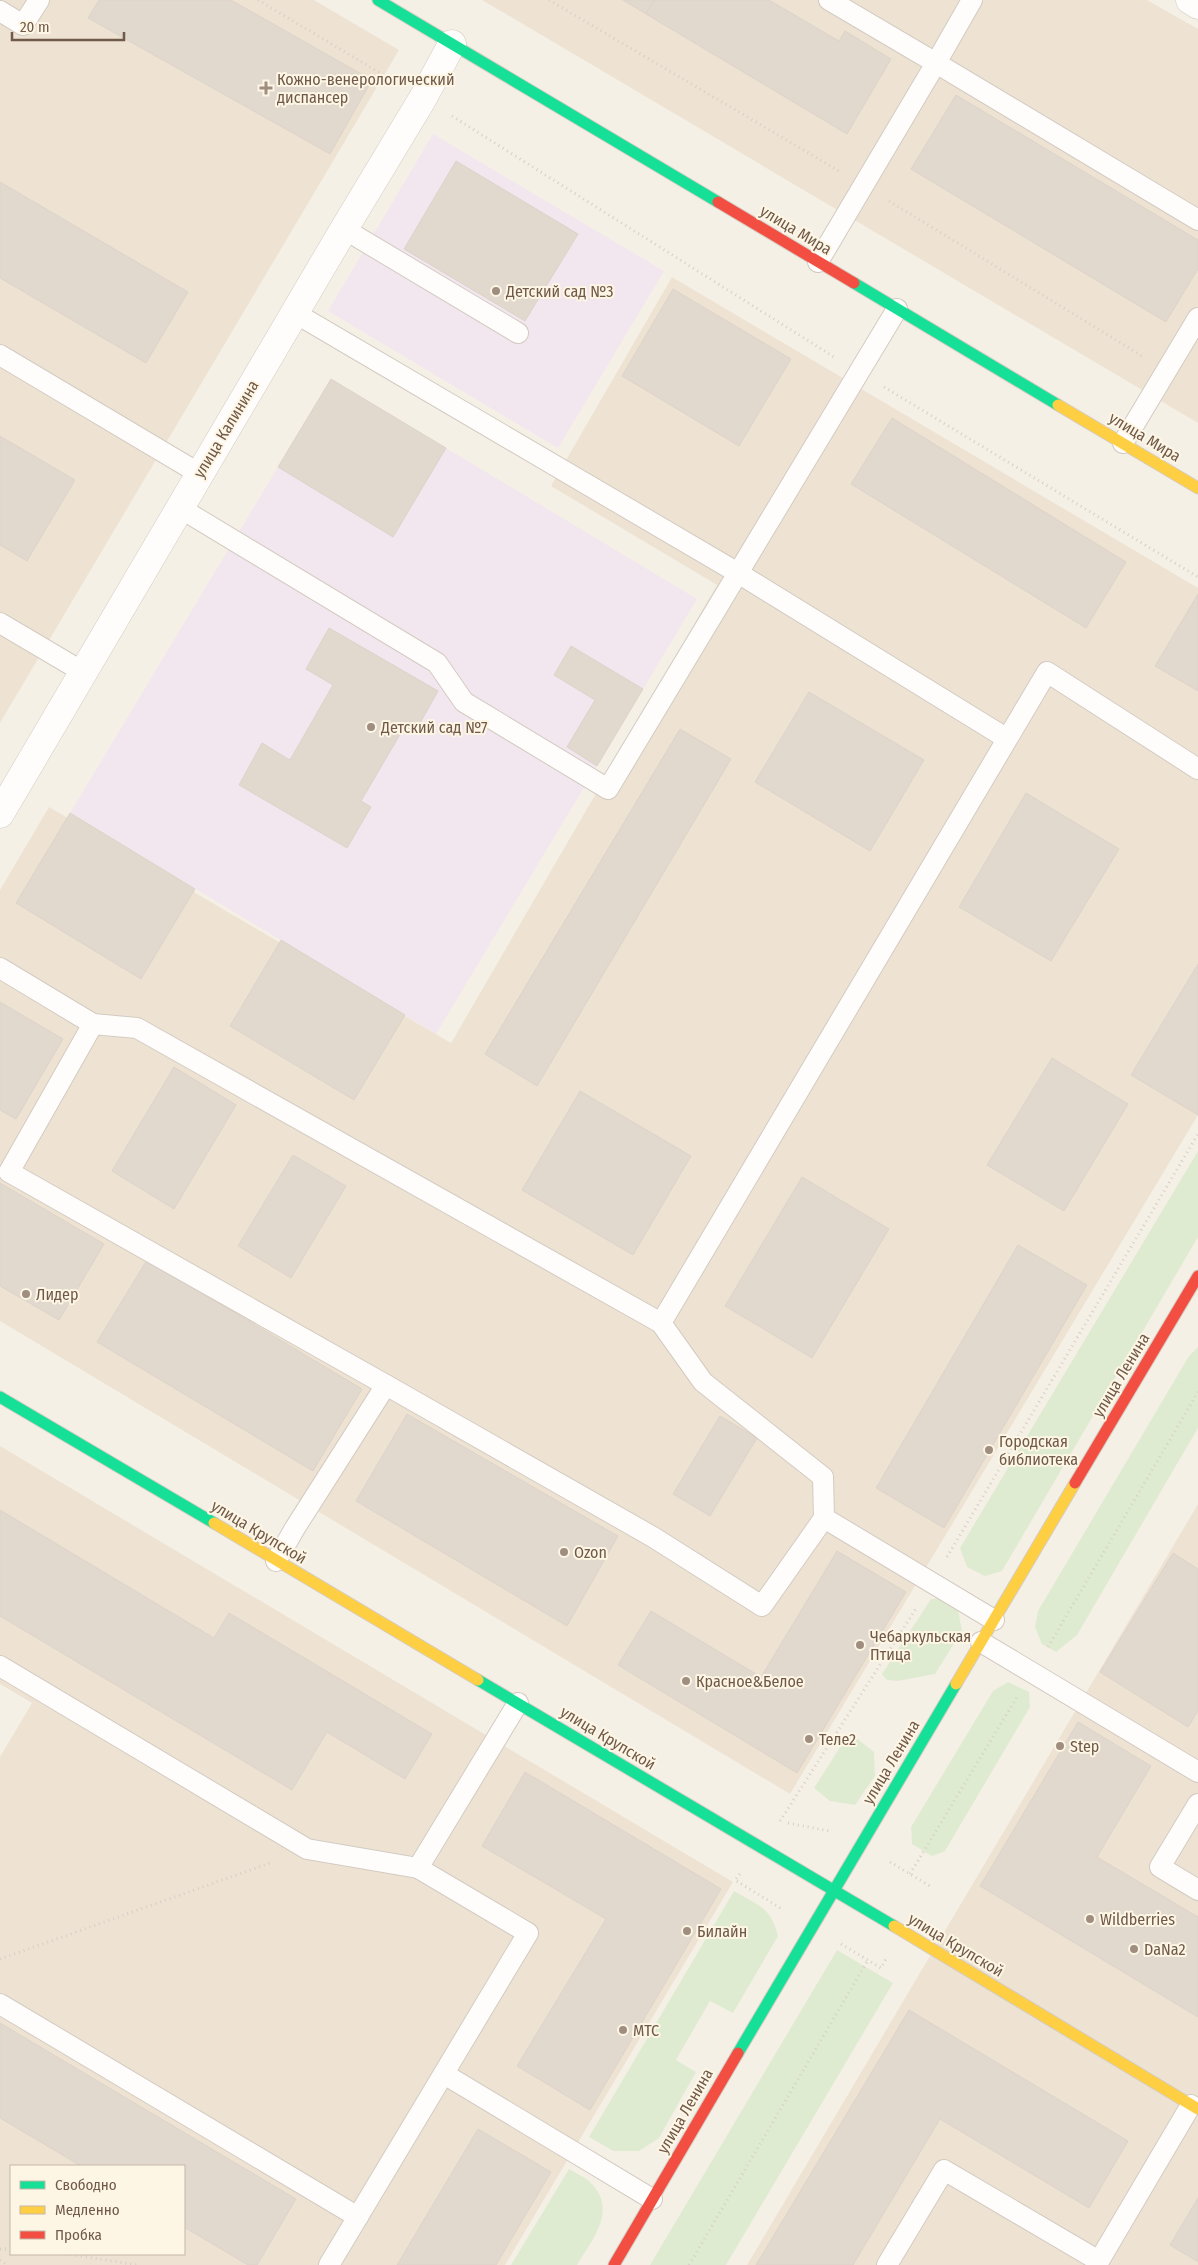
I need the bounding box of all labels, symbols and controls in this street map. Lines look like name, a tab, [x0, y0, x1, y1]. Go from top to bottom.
scale bar	[12, 10, 125, 42]
text: 20 m	[20, 18, 50, 36]
place label: Кожно-венерологический диспансер	[277, 70, 455, 107]
marker: Кожно-венерологический диспансер	[259, 81, 273, 95]
street label: улица Мира	[757, 201, 835, 259]
place label: Детский сад №3	[505, 282, 614, 301]
marker: Детский сад №3	[490, 285, 502, 297]
street label: улица Калинина	[189, 377, 263, 481]
street label: улица Мира	[1106, 408, 1184, 466]
place label: Детский сад №7	[380, 718, 488, 737]
marker: Детский сад №7	[365, 721, 377, 733]
place label: Лидер	[36, 1285, 78, 1304]
marker: Лидер	[20, 1288, 32, 1300]
street label: улица Ленина	[1088, 1329, 1154, 1420]
place label: Городская библиотека	[999, 1432, 1078, 1469]
marker: Городская библиотека	[983, 1444, 995, 1456]
street label: улица Крупской	[208, 1496, 310, 1568]
place label: Ozon	[574, 1543, 607, 1562]
marker: Ozon	[558, 1546, 570, 1558]
place label: Чебаркульская Птица	[870, 1627, 971, 1664]
marker: Чебаркульская Птица	[854, 1639, 866, 1651]
place label: Красное&Белое	[696, 1672, 804, 1691]
marker: Красное&Белое	[680, 1675, 692, 1687]
street label: улица Крупской	[557, 1702, 659, 1774]
street label: улица Ленина	[858, 1716, 924, 1807]
place label: Теле2	[819, 1730, 856, 1749]
marker: Теле2	[803, 1733, 815, 1745]
place label: Step	[1070, 1737, 1099, 1756]
marker: Step	[1054, 1740, 1066, 1752]
street label: улица Крупской	[905, 1909, 1007, 1981]
place label: Wildberries	[1100, 1910, 1175, 1929]
marker: Wildberries	[1084, 1913, 1096, 1925]
place label: Билайн	[697, 1922, 747, 1941]
marker: Билайн	[681, 1925, 693, 1937]
place label: DaNa2	[1144, 1940, 1186, 1959]
marker: DaNa2	[1128, 1943, 1140, 1955]
place label: МТС	[633, 2021, 659, 2040]
marker: МТС	[617, 2024, 629, 2036]
street label: улица Ленина	[653, 2065, 717, 2157]
legend	[10, 2165, 185, 2255]
text: Свободно	[55, 2176, 117, 2194]
text: Медленно	[55, 2201, 120, 2219]
text: Пробка	[55, 2226, 102, 2244]

